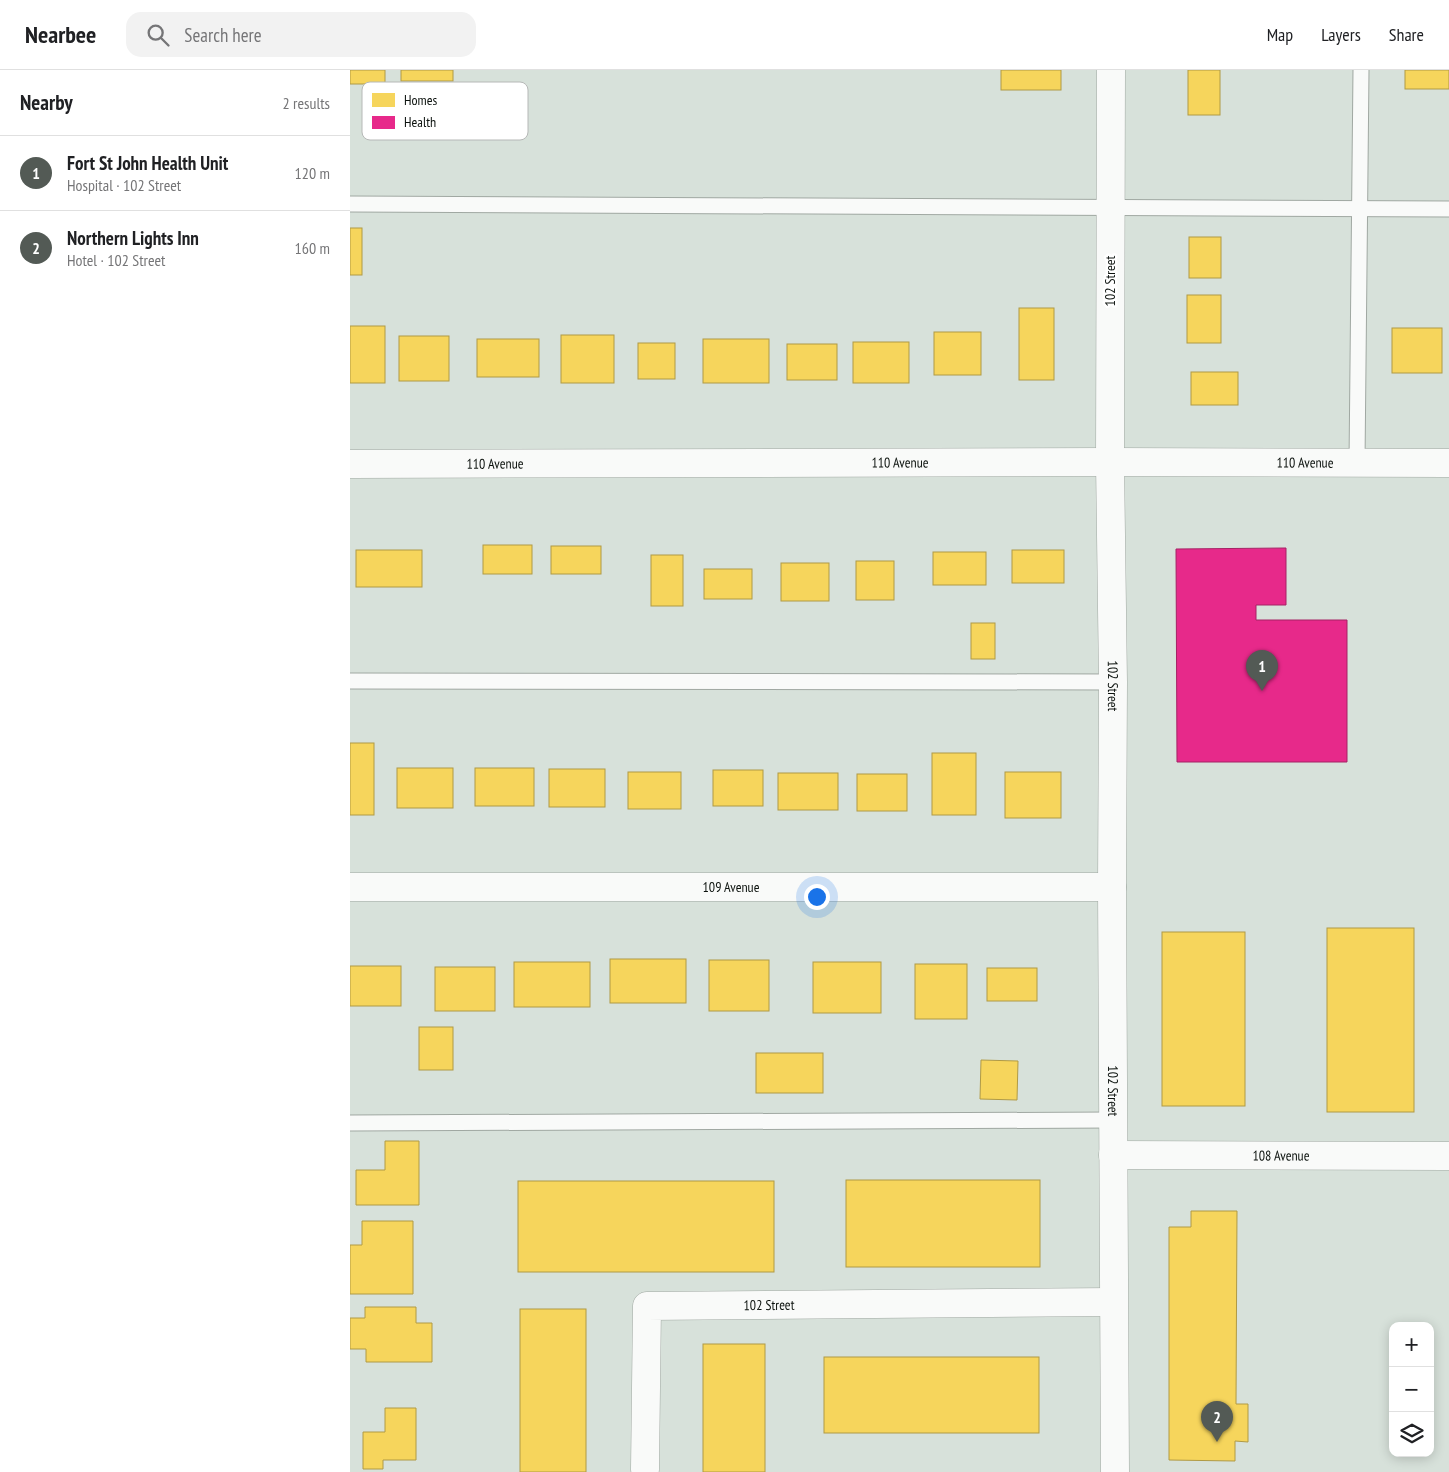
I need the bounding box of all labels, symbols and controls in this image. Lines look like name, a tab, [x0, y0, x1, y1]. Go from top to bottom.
search box	[126, 12, 476, 57]
text: Nearbee	[25, 19, 96, 50]
icon: search	[144, 21, 172, 49]
text: Search here	[184, 23, 262, 47]
text: Map	[1267, 23, 1293, 46]
text: Layers	[1321, 23, 1361, 46]
text: Share	[1389, 23, 1424, 46]
legend	[362, 82, 528, 140]
text: Nearby	[20, 89, 73, 116]
text: Homes	[404, 91, 437, 109]
text: 2 results	[283, 93, 330, 113]
text: Health	[404, 113, 436, 131]
text: Fort St John Health Unit	[67, 151, 228, 175]
text: 1	[32, 163, 40, 183]
text: 120 m	[295, 163, 330, 183]
text: Hospital · 102 Street	[67, 175, 181, 195]
text: Northern Lights Inn	[67, 226, 199, 250]
text: 2	[32, 238, 40, 258]
text: 160 m	[295, 238, 330, 258]
text: Hotel · 102 Street	[67, 250, 165, 270]
street label: 102 Street	[1101, 255, 1119, 306]
street label: 110 Avenue	[871, 453, 929, 472]
street label: 110 Avenue	[1276, 453, 1334, 472]
street label: 110 Avenue	[466, 455, 524, 473]
pin: 1	[1246, 650, 1278, 691]
street label: 102 Street	[1104, 660, 1122, 712]
street label: 109 Avenue	[703, 878, 760, 896]
your location	[804, 884, 830, 910]
street label: 102 Street	[1104, 1065, 1122, 1117]
street label: 108 Avenue	[1252, 1146, 1310, 1165]
street label: 102 Street	[743, 1296, 795, 1314]
map controls	[1389, 1322, 1434, 1457]
button: +	[1389, 1322, 1434, 1367]
button: −	[1389, 1367, 1434, 1412]
pin: 2	[1201, 1401, 1233, 1442]
button: layers	[1389, 1412, 1434, 1457]

